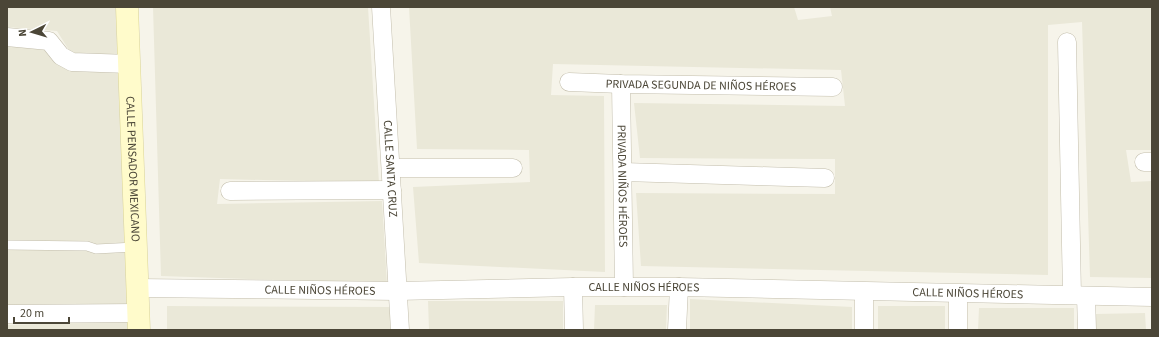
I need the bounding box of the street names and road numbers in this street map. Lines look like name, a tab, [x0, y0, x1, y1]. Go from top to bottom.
street label: PRIVADA SEGUNDA DE NIÑOS HÉROES	[605, 75, 796, 95]
street label: CALLE PENSADOR MEXICANO	[122, 96, 144, 242]
street label: CALLE SANTA CRUZ	[379, 120, 402, 218]
street label: PRIVADA NIÑOS HÉROES	[613, 125, 632, 247]
street label: CALLE NIÑOS HÉROES	[588, 278, 700, 296]
street label: CALLE NIÑOS HÉROES	[264, 281, 376, 299]
street label: CALLE NIÑOS HÉROES	[912, 283, 1024, 303]

